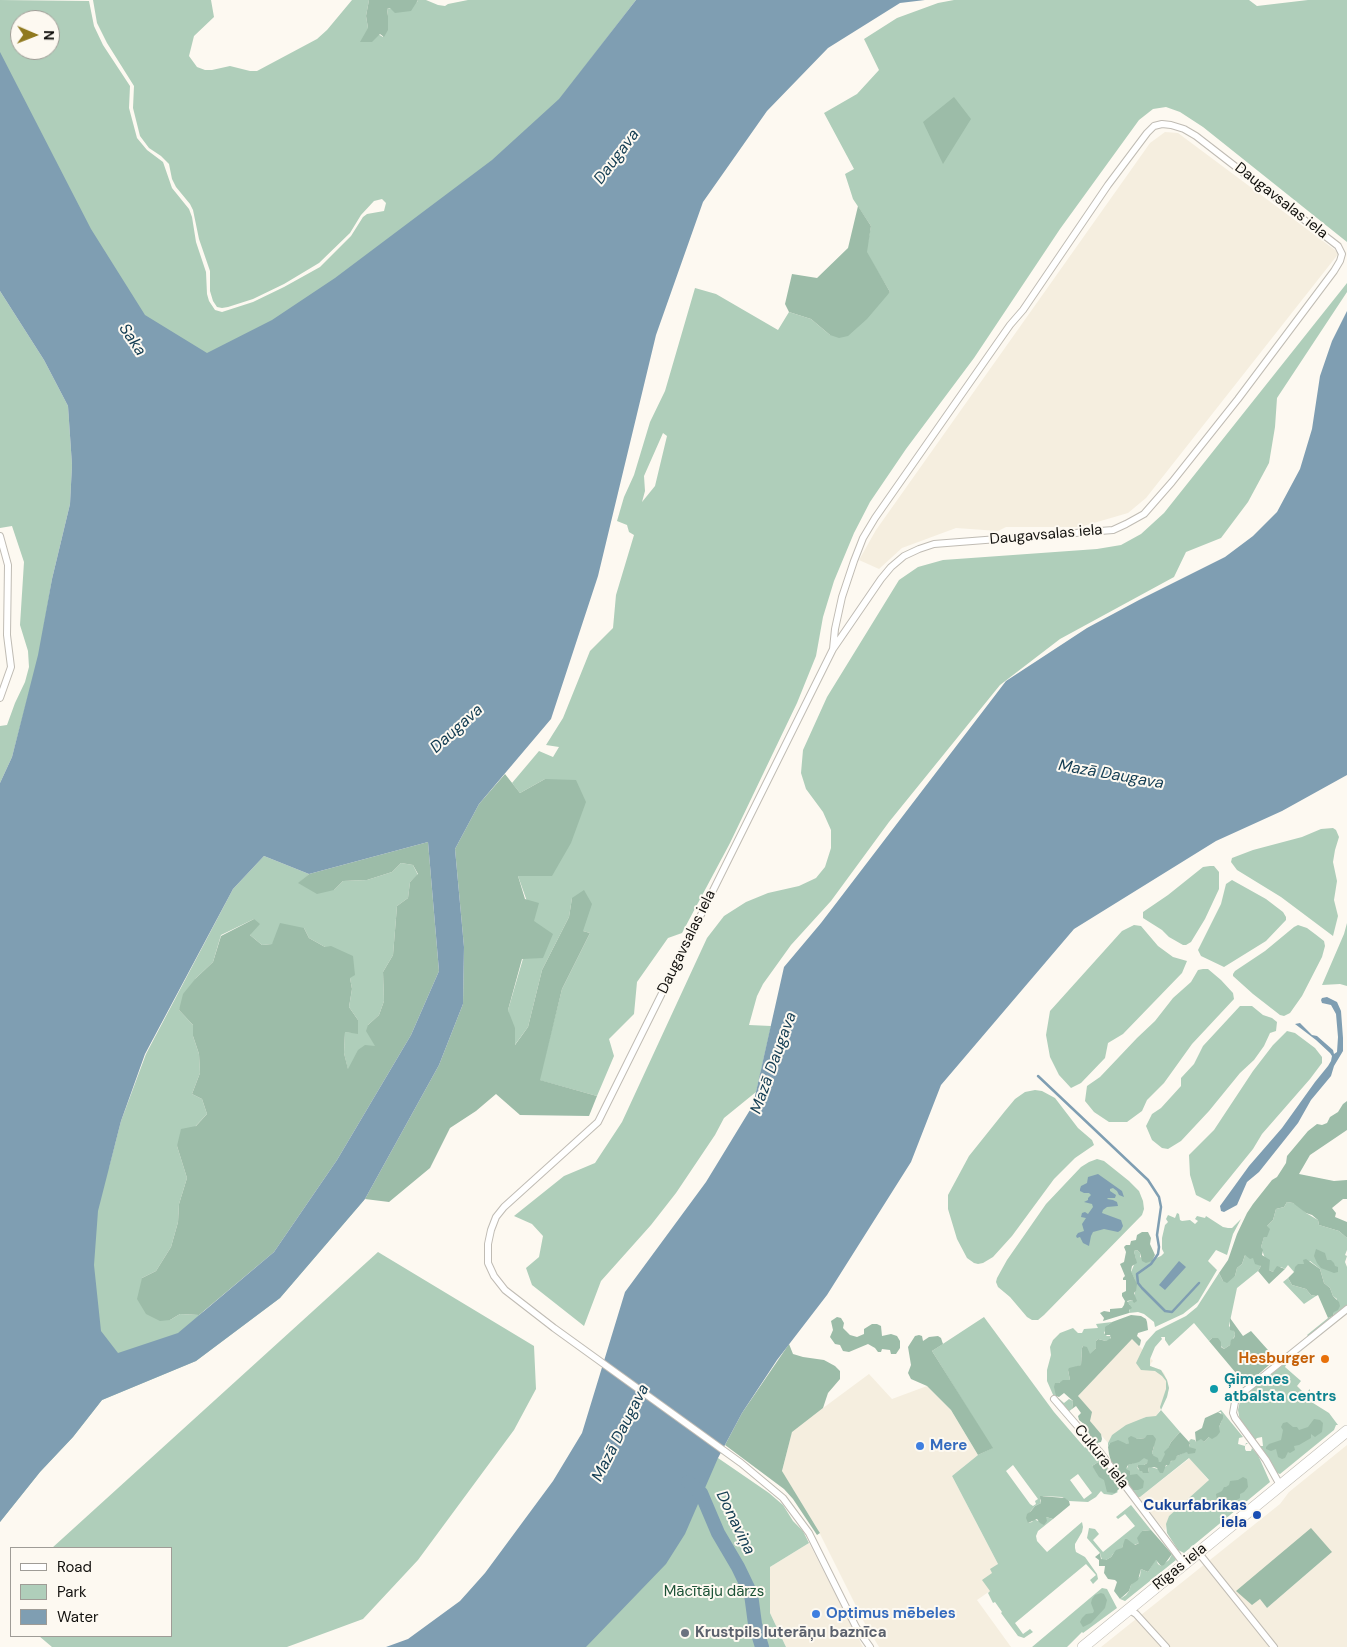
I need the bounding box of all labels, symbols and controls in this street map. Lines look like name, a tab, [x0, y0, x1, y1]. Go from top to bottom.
north arrow	[10, 10, 60, 60]
text: N	[40, 30, 58, 41]
water label: Daugava	[590, 126, 644, 188]
street label: Daugavsalas iela	[1231, 159, 1331, 243]
water label: Saka	[114, 320, 150, 360]
street label: Daugavsalas iela	[989, 521, 1103, 549]
water label: Daugava	[427, 701, 487, 757]
water label: Mazā Daugava	[1057, 756, 1165, 794]
street label: Daugavsalas iela	[654, 887, 720, 997]
water label: Mazā Daugava	[747, 1009, 801, 1117]
place label: Hesburger	[1238, 1350, 1315, 1368]
marker: Hesburger	[1319, 1353, 1331, 1365]
place label: Ģimenes atbalsta centrs	[1224, 1371, 1336, 1406]
water label: Mazā Daugava	[588, 1381, 654, 1485]
marker: Ģimenes atbalsta centrs	[1208, 1383, 1220, 1395]
street label: Cukura iela	[1070, 1421, 1132, 1493]
place label: Mere	[930, 1437, 967, 1455]
marker: Mere	[914, 1440, 926, 1452]
water label: Donaviņa	[711, 1488, 759, 1558]
place label: Cukurfabrikas iela	[1143, 1497, 1247, 1532]
marker: Cukurfabrikas iela	[1251, 1509, 1263, 1521]
street label: Rīgas iela	[1149, 1540, 1211, 1594]
legend	[10, 1547, 172, 1637]
text: Road	[57, 1557, 92, 1577]
text: Park	[57, 1582, 87, 1602]
park label: Mācītāju dārzs	[664, 1583, 764, 1601]
place label: Optimus mēbeles	[826, 1605, 956, 1623]
text: Water	[57, 1607, 98, 1627]
marker: Optimus mēbeles	[810, 1608, 822, 1620]
place label: Krustpils luterāņu baznīca	[695, 1624, 887, 1642]
marker: Krustpils luterāņu baznīca	[679, 1627, 691, 1639]

